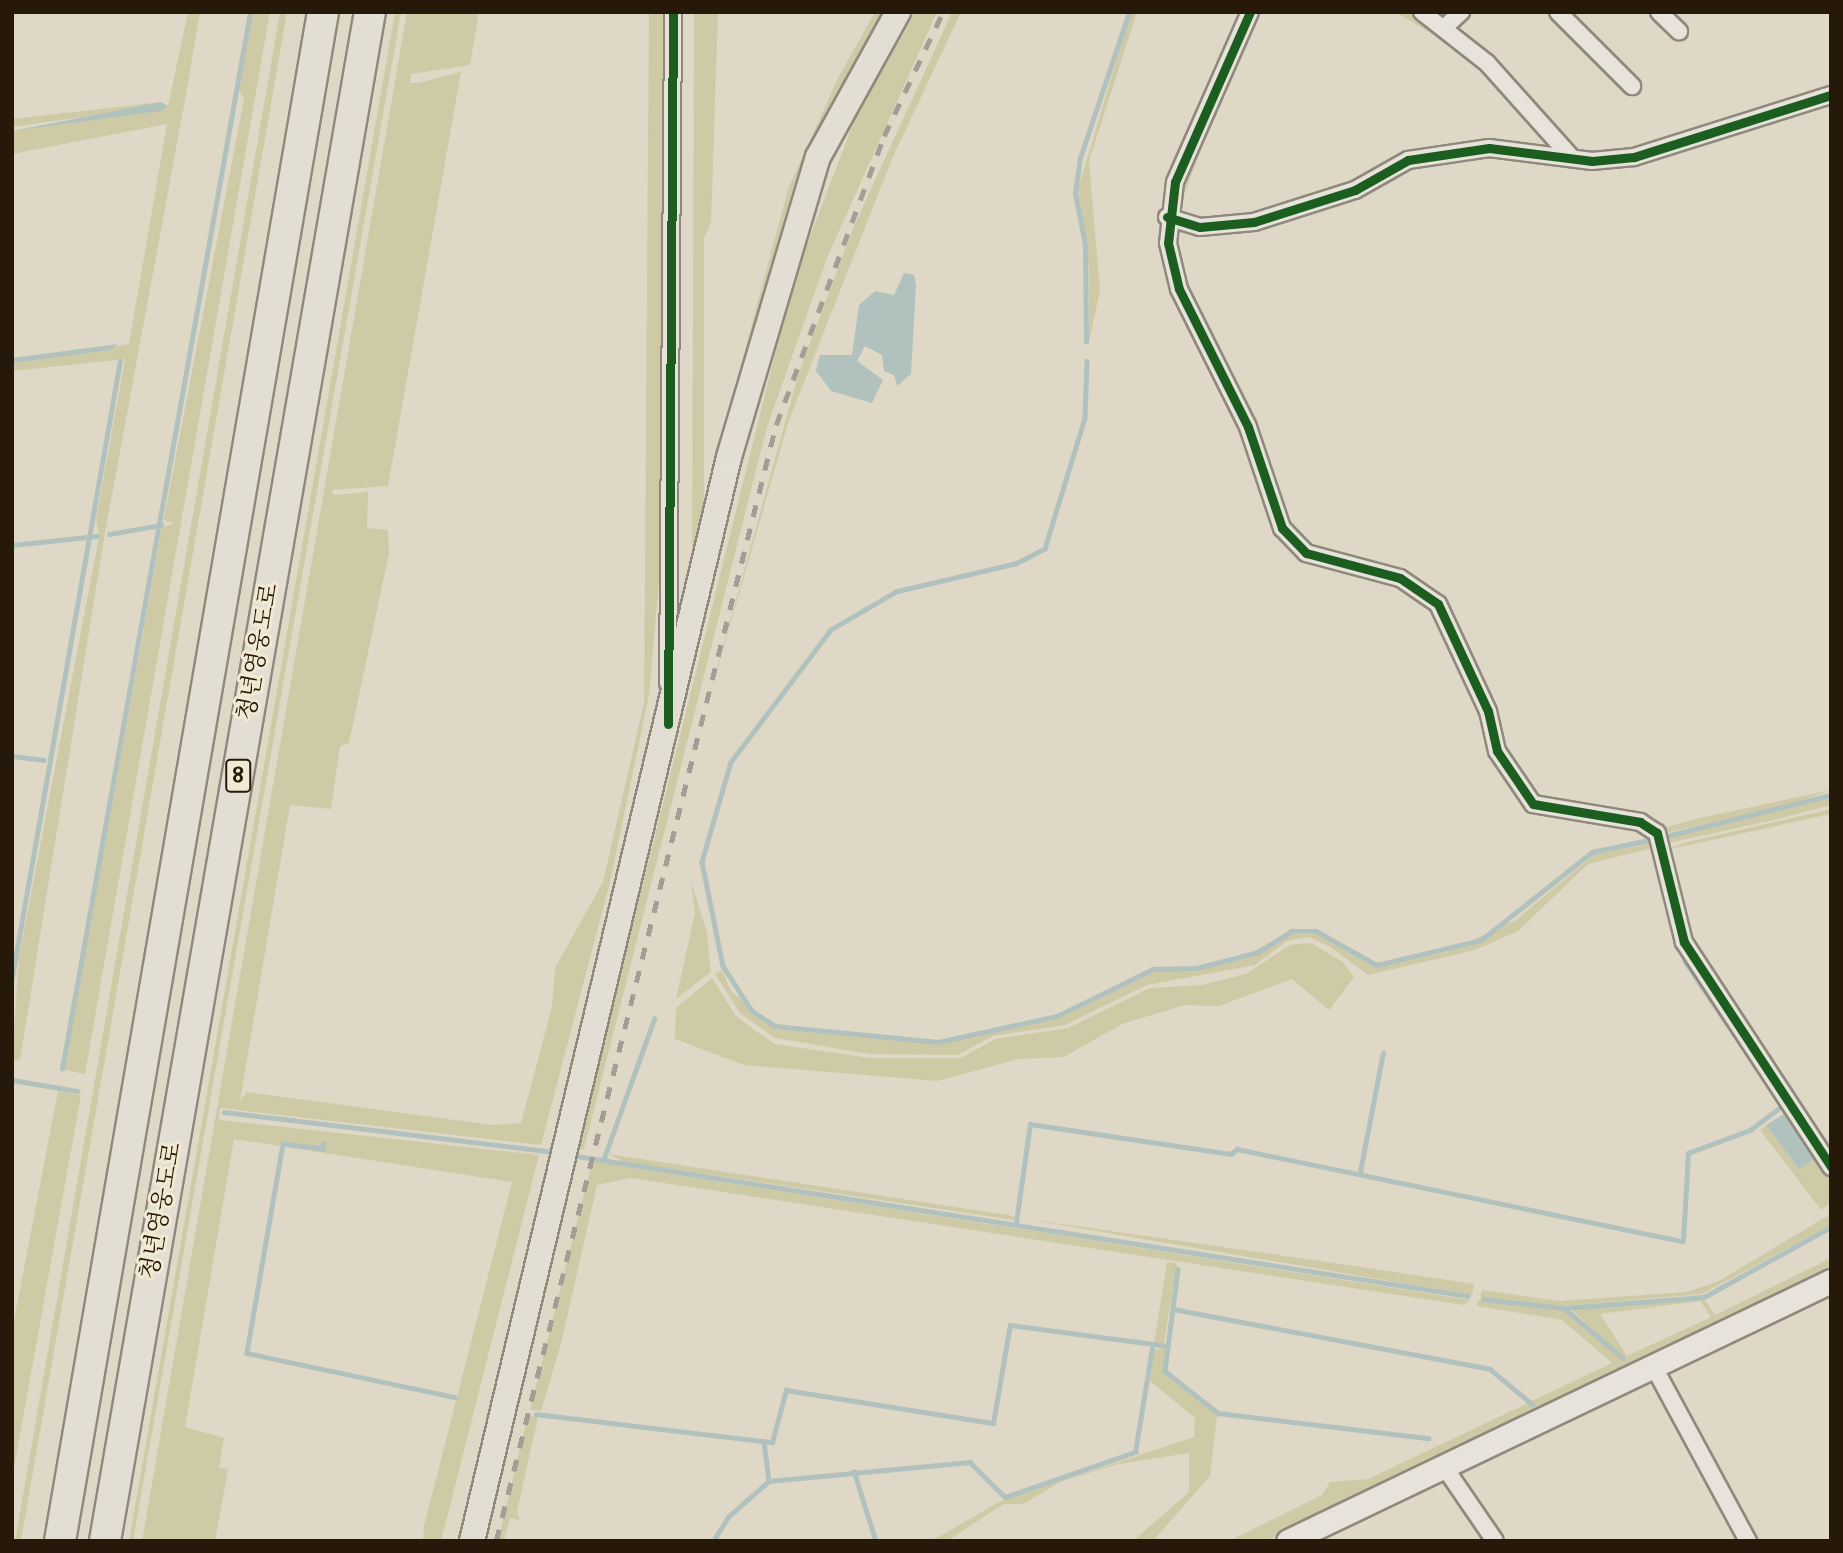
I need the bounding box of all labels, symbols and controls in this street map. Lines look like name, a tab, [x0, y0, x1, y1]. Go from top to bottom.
street label: 청년영웅도로	[233, 581, 285, 723]
road number: 8	[224, 756, 252, 796]
street label: 청년영웅도로	[136, 1140, 188, 1282]

